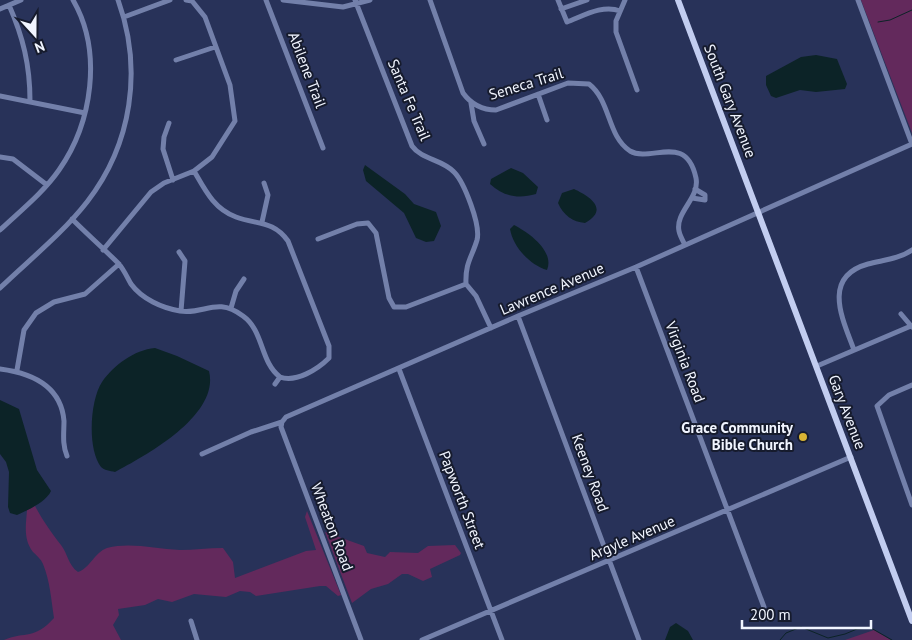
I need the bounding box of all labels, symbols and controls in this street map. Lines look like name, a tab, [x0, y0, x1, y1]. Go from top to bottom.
north arrow	[10, 10, 60, 60]
street label: Abilene Trail	[284, 29, 331, 111]
text: N	[32, 37, 47, 57]
street label: South Gary Avenue	[700, 41, 761, 160]
street label: Santa Fe Trail	[384, 56, 435, 144]
street label: Seneca Trail	[486, 63, 566, 104]
street label: Lawrence Avenue	[497, 258, 607, 319]
street label: Virginia Road	[661, 318, 710, 405]
street label: Gary Avenue	[825, 372, 870, 452]
place label: Grace Community Bible Church	[681, 418, 794, 454]
street label: Keeney Road	[568, 431, 613, 514]
marker: Grace Community Bible Church	[797, 431, 809, 443]
street label: Papworth Street	[435, 448, 490, 551]
street label: Wheaton Road	[307, 480, 358, 573]
street label: Argyle Avenue	[586, 511, 678, 564]
scale bar	[742, 598, 871, 630]
text: 200 m	[750, 605, 791, 624]

